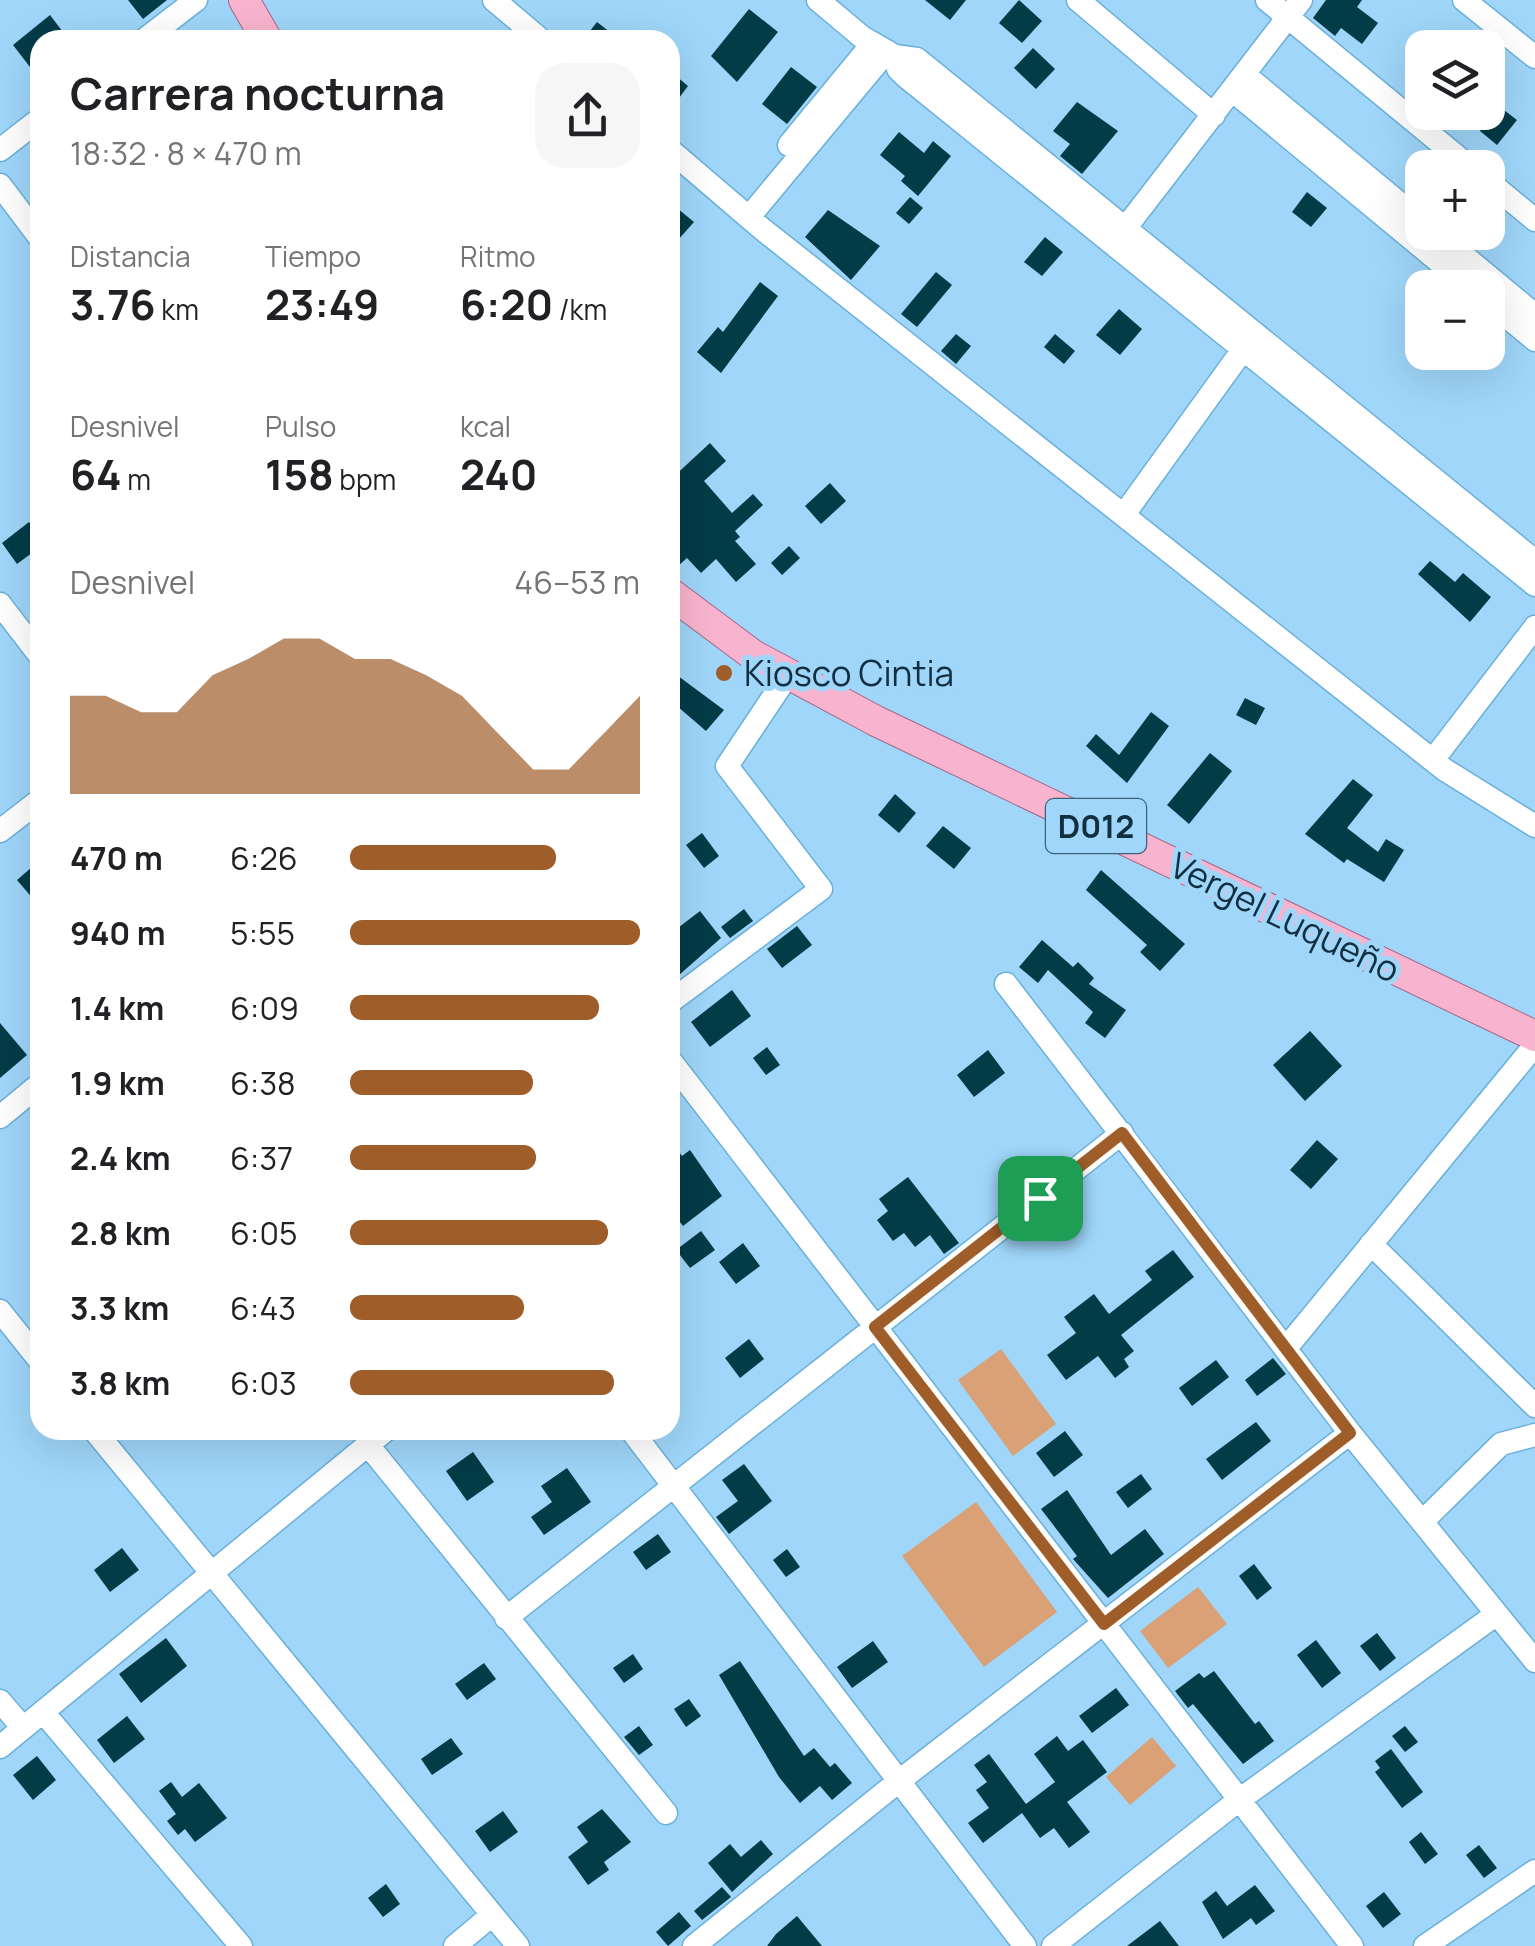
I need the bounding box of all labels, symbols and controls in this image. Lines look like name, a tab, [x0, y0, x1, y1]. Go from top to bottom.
map controls	[1405, 30, 1505, 370]
button: layers	[1405, 30, 1505, 130]
text: Carrera nocturna	[70, 62, 445, 124]
button: share	[535, 63, 640, 168]
text: 18:32 · 8 × 470 m	[70, 131, 302, 175]
button: +	[1405, 150, 1505, 250]
text: Distancia	[70, 237, 191, 275]
text: Tiempo	[265, 237, 361, 275]
text: Ritmo	[460, 237, 536, 275]
button: −	[1405, 270, 1505, 370]
text: 3.76	[70, 275, 156, 333]
text: 23:49	[265, 275, 379, 333]
text: 6:20	[460, 275, 553, 333]
text: km	[156, 290, 199, 328]
text: /km	[553, 290, 607, 328]
text: Desnivel	[70, 407, 180, 445]
text: Pulso	[265, 407, 336, 445]
text: kcal	[460, 407, 511, 445]
text: 64	[70, 445, 122, 503]
text: 158	[265, 445, 334, 503]
text: 240	[460, 445, 537, 503]
text: m	[122, 460, 151, 498]
text: bpm	[334, 460, 396, 498]
text: Desnivel	[70, 560, 195, 604]
text: 46–53 m	[514, 560, 640, 604]
place label: Kiosco Cintia	[744, 649, 954, 697]
marker: Kiosco Cintia	[713, 662, 735, 684]
road number: D012	[1046, 799, 1146, 853]
text: 470 m	[70, 836, 163, 880]
text: 6:26	[230, 836, 298, 880]
street label: Vergel Luqueño	[1162, 841, 1408, 993]
text: 940 m	[70, 911, 166, 955]
text: 5:55	[230, 911, 295, 955]
text: 1.4 km	[70, 986, 164, 1030]
text: 6:09	[230, 986, 299, 1030]
text: 1.9 km	[70, 1061, 165, 1105]
text: 6:38	[230, 1061, 296, 1105]
text: 2.4 km	[70, 1136, 171, 1180]
text: 6:37	[230, 1136, 293, 1180]
pin	[998, 1156, 1083, 1241]
icon: arrive	[1013, 1171, 1068, 1226]
text: 2.8 km	[70, 1211, 171, 1255]
text: 6:05	[230, 1211, 297, 1255]
text: 3.3 km	[70, 1286, 169, 1330]
text: 6:43	[230, 1286, 296, 1330]
text: 3.8 km	[70, 1361, 170, 1405]
text: 6:03	[230, 1361, 297, 1405]

